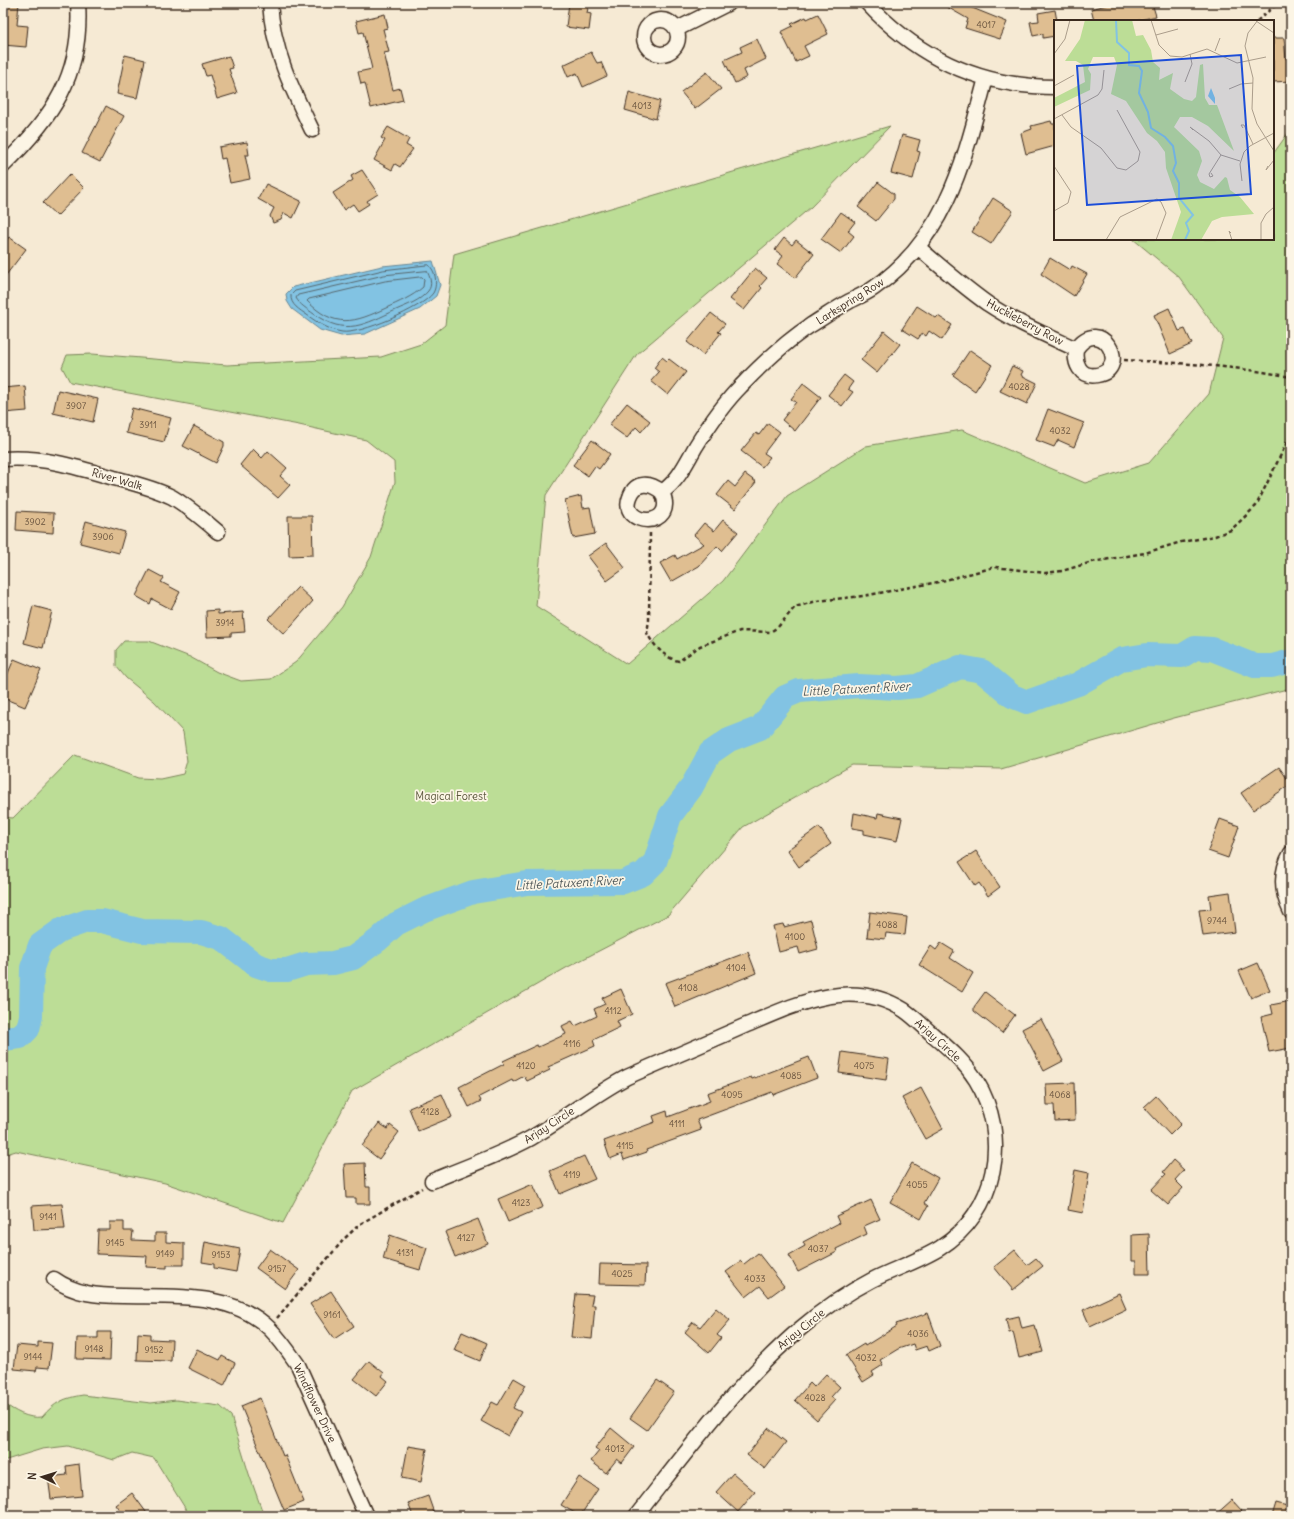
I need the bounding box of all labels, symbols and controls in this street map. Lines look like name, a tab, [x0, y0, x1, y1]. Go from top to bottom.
house number: 4017	[976, 19, 996, 30]
inset map	[1054, 20, 1274, 240]
house number: 4013	[632, 100, 652, 111]
street label: Larkspring Row	[813, 274, 887, 327]
street label: Huckleberry Row	[984, 296, 1066, 348]
house number: 4028	[1008, 381, 1030, 392]
house number: 3907	[66, 400, 87, 411]
house number: 3911	[139, 419, 157, 430]
house number: 4032	[1049, 425, 1071, 436]
street label: River Walk	[90, 465, 144, 493]
house number: 3902	[24, 516, 46, 527]
house number: 3906	[92, 531, 114, 542]
house number: 3914	[215, 617, 235, 628]
water label: Little Patuxent River	[802, 678, 912, 699]
park label: Magical Forest	[415, 789, 487, 803]
water label: Little Patuxent River	[515, 872, 625, 893]
house number: 9744	[1207, 915, 1227, 926]
house number: 4088	[876, 919, 898, 930]
house number: 4100	[785, 931, 805, 942]
house number: 4104	[726, 962, 746, 973]
house number: 4108	[678, 982, 698, 993]
house number: 4112	[604, 1005, 622, 1016]
street label: Arjay Circle	[912, 1016, 964, 1064]
house number: 4116	[563, 1038, 581, 1049]
house number: 4120	[516, 1060, 536, 1071]
house number: 4075	[854, 1060, 874, 1071]
house number: 4085	[780, 1070, 802, 1081]
house number: 4095	[721, 1089, 743, 1100]
house number: 4068	[1049, 1089, 1071, 1100]
street label: Arjay Circle	[521, 1104, 577, 1146]
house number: 4128	[421, 1106, 439, 1117]
house number: 4111	[669, 1118, 685, 1129]
house number: 4115	[616, 1140, 634, 1151]
house number: 4119	[563, 1169, 581, 1180]
house number: 4055	[906, 1179, 928, 1190]
house number: 4123	[512, 1197, 530, 1208]
house number: 9141	[39, 1211, 57, 1222]
house number: 4127	[457, 1232, 476, 1243]
house number: 9145	[105, 1237, 125, 1248]
house number: 4037	[808, 1243, 829, 1254]
house number: 4131	[396, 1247, 414, 1258]
house number: 9149	[155, 1248, 175, 1259]
house number: 9153	[211, 1249, 231, 1260]
house number: 9157	[268, 1263, 287, 1274]
house number: 4025	[611, 1268, 633, 1279]
house number: 4033	[744, 1273, 766, 1284]
street label: Arjay Circle	[774, 1306, 828, 1352]
house number: 9161	[323, 1309, 341, 1320]
house number: 4036	[907, 1328, 929, 1339]
house number: 9148	[84, 1343, 104, 1354]
house number: 9152	[145, 1344, 163, 1355]
house number: 9144	[23, 1351, 43, 1362]
house number: 4032	[855, 1352, 877, 1363]
street label: Windflower Drive	[291, 1361, 339, 1445]
house number: 4028	[804, 1392, 826, 1403]
house number: 4013	[605, 1443, 625, 1454]
north arrow	[22, 1457, 62, 1497]
text: N	[25, 1472, 39, 1481]

